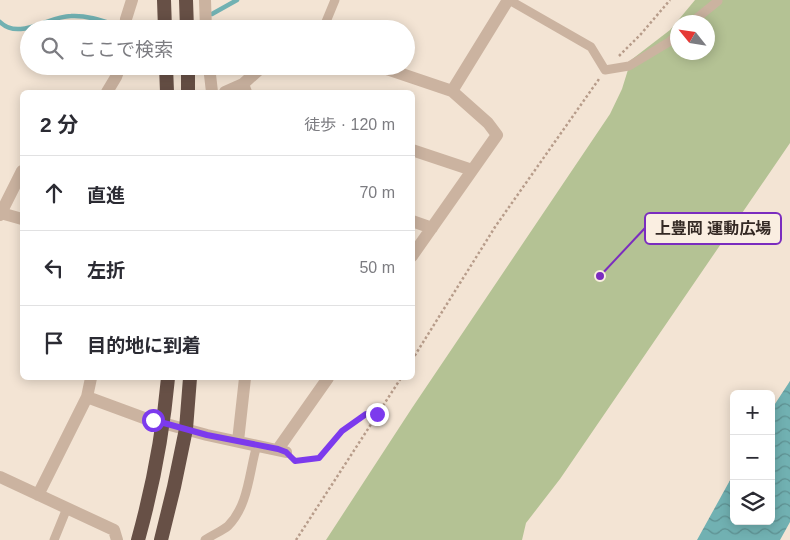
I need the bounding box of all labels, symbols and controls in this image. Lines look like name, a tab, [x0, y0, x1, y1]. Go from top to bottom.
north arrow	[670, 15, 715, 60]
search box	[20, 20, 415, 75]
icon: search	[38, 34, 66, 62]
text: ここで検索	[78, 39, 173, 60]
text: 2 分	[40, 113, 79, 136]
text: 徒歩 · 120 m	[304, 116, 395, 133]
icon: ahead	[40, 179, 68, 207]
text: 70 m	[359, 184, 395, 201]
text: 直進	[87, 185, 125, 206]
callout: 上豊岡 運動広場	[645, 213, 781, 244]
text: 上豊岡 運動広場	[655, 220, 771, 237]
icon: left	[40, 254, 68, 282]
text: 50 m	[359, 259, 395, 276]
text: 左折	[87, 260, 125, 281]
icon: arrive	[40, 329, 68, 357]
text: 目的地に到着	[87, 335, 201, 356]
map controls	[730, 390, 775, 525]
button: +	[730, 390, 775, 435]
route end	[366, 403, 389, 426]
route start	[142, 409, 165, 432]
button: −	[730, 435, 775, 480]
button: layers	[730, 480, 775, 525]

